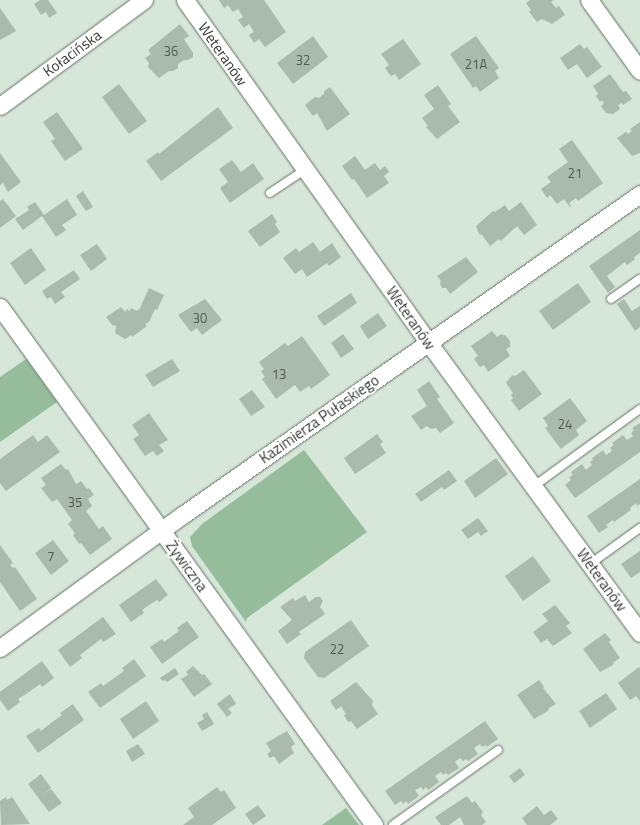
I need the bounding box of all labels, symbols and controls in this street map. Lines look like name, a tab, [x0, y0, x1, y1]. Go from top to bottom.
street label: Weteranów	[195, 19, 251, 89]
street label: Kołacińska	[39, 26, 105, 80]
house number: 36	[164, 43, 178, 59]
house number: 32	[296, 52, 310, 68]
house number: 21A	[465, 56, 487, 72]
house number: 21	[568, 165, 582, 181]
street label: Weteranów	[383, 283, 439, 353]
house number: 30	[193, 310, 207, 326]
house number: 13	[272, 366, 286, 382]
street label: Kazimierza Pułaskiego	[256, 371, 382, 467]
house number: 24	[558, 416, 572, 432]
house number: 35	[68, 494, 82, 510]
street label: Żywiczna	[162, 537, 212, 595]
street label: Weteranów	[573, 545, 631, 615]
house number: 7	[47, 548, 55, 564]
house number: 22	[330, 641, 344, 657]

